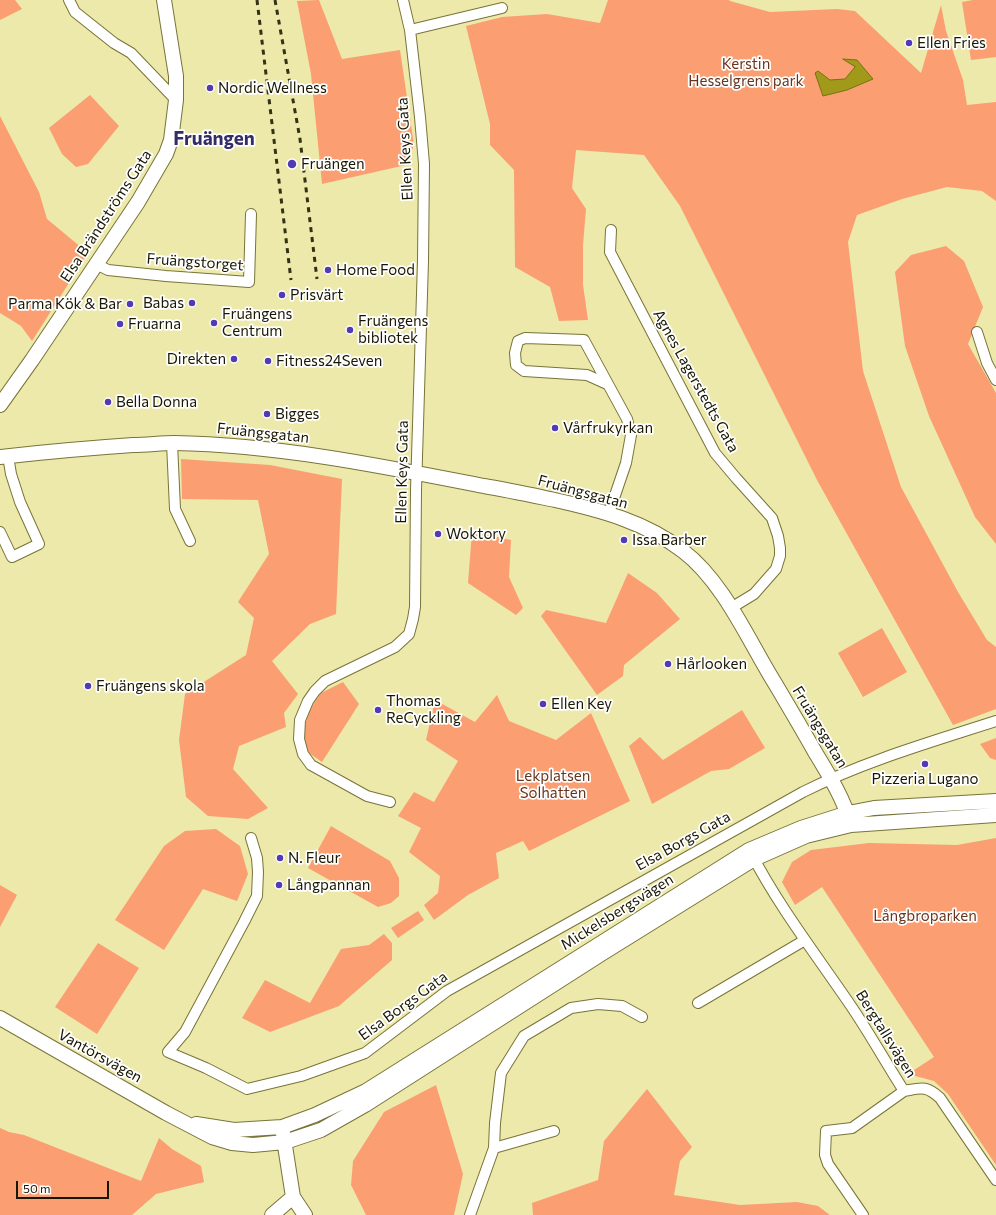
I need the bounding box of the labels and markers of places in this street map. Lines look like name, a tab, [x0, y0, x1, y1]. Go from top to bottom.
place label: Ellen Fries	[917, 34, 986, 52]
marker: Ellen Fries	[904, 38, 914, 48]
place label: Nordic Wellness	[218, 79, 327, 97]
marker: Nordic Wellness	[205, 83, 215, 93]
place label: Fruängen	[301, 155, 365, 173]
marker: Fruängen	[286, 158, 298, 170]
place label: Home Food	[336, 261, 415, 279]
marker: Home Food	[323, 265, 333, 275]
place label: Prisvärt	[290, 286, 343, 304]
marker: Prisvärt	[277, 290, 287, 300]
place label: Babas	[143, 294, 184, 312]
place label: Parma Kök & Bar	[8, 295, 122, 313]
marker: Babas	[187, 298, 197, 308]
marker: Parma Kök & Bar	[125, 299, 135, 309]
place label: Fruängens Centrum	[222, 305, 292, 340]
place label: Fruängens bibliotek	[358, 312, 428, 347]
place label: Fruarna	[128, 315, 181, 333]
marker: Fruängens Centrum	[209, 318, 219, 328]
marker: Fruarna	[115, 319, 125, 329]
marker: Fruängens bibliotek	[345, 325, 355, 335]
place label: Direkten	[167, 350, 226, 368]
place label: Fitness24Seven	[276, 352, 382, 370]
marker: Direkten	[229, 354, 239, 364]
marker: Fitness24Seven	[263, 356, 273, 366]
place label: Bella Donna	[116, 393, 197, 411]
marker: Bella Donna	[103, 397, 113, 407]
place label: Bigges	[275, 405, 319, 423]
marker: Bigges	[262, 409, 272, 419]
place label: Vårfrukyrkan	[563, 419, 653, 437]
marker: Vårfrukyrkan	[550, 423, 560, 433]
place label: Woktory	[446, 525, 506, 543]
marker: Woktory	[433, 529, 443, 539]
place label: Issa Barber	[632, 531, 707, 549]
marker: Issa Barber	[619, 535, 629, 545]
place label: Hårlooken	[676, 655, 747, 673]
marker: Hårlooken	[663, 659, 673, 669]
place label: Fruängens skola	[96, 677, 205, 695]
marker: Fruängens skola	[83, 681, 93, 691]
place label: Thomas ReCyckling	[386, 692, 461, 727]
place label: Ellen Key	[551, 695, 612, 713]
marker: Ellen Key	[538, 699, 548, 709]
marker: Thomas ReCyckling	[373, 705, 383, 715]
marker: Pizzeria Lugano	[920, 759, 930, 769]
place label: Pizzeria Lugano	[871, 770, 979, 788]
place label: N. Fleur	[288, 849, 340, 867]
marker: N. Fleur	[275, 853, 285, 863]
place label: Långpannan	[287, 876, 370, 894]
marker: Långpannan	[274, 880, 284, 890]

